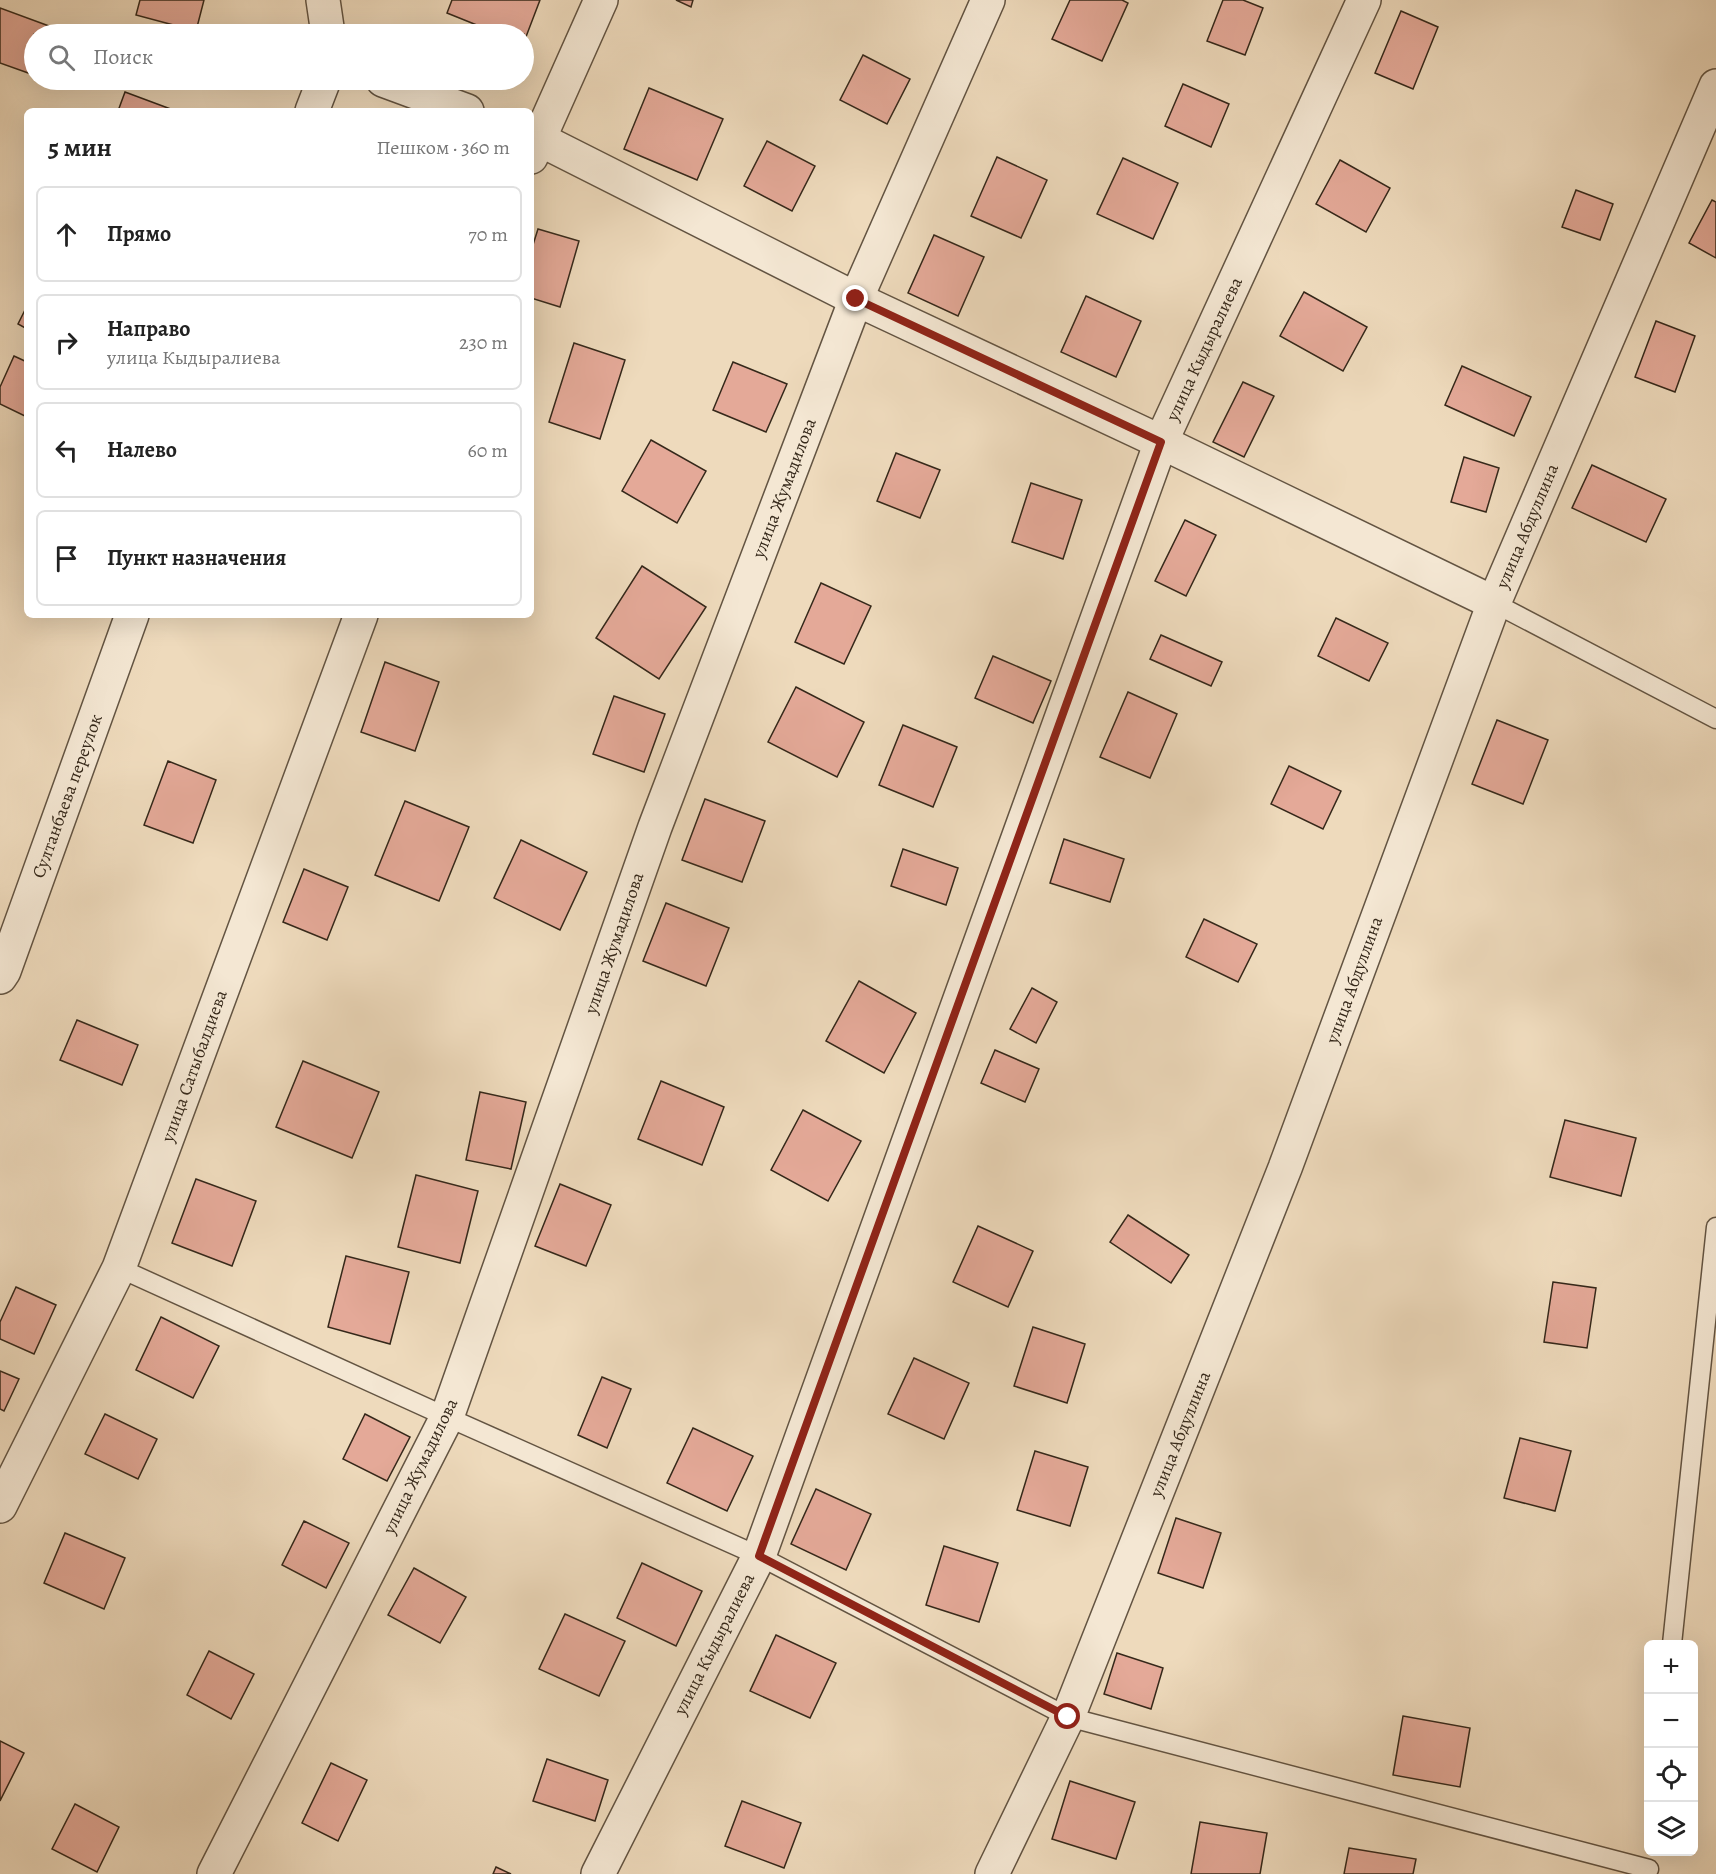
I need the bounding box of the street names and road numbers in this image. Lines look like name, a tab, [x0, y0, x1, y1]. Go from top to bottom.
street label: улица Кыдыралиева	[1160, 273, 1248, 426]
street label: улица Жумадилова	[746, 414, 822, 562]
street label: улица Абдуллина	[1489, 459, 1564, 593]
street label: Султанбаева переулок	[26, 711, 108, 881]
street label: улица Жумадилова	[578, 868, 650, 1018]
street label: улица Абдуллина	[1320, 913, 1388, 1048]
street label: улица Сатыбалдиева	[155, 986, 233, 1146]
street label: улица Абдуллина	[1143, 1367, 1216, 1501]
street label: улица Жумадилова	[376, 1394, 464, 1539]
street label: улица Кыдыралиева	[667, 1568, 760, 1720]

